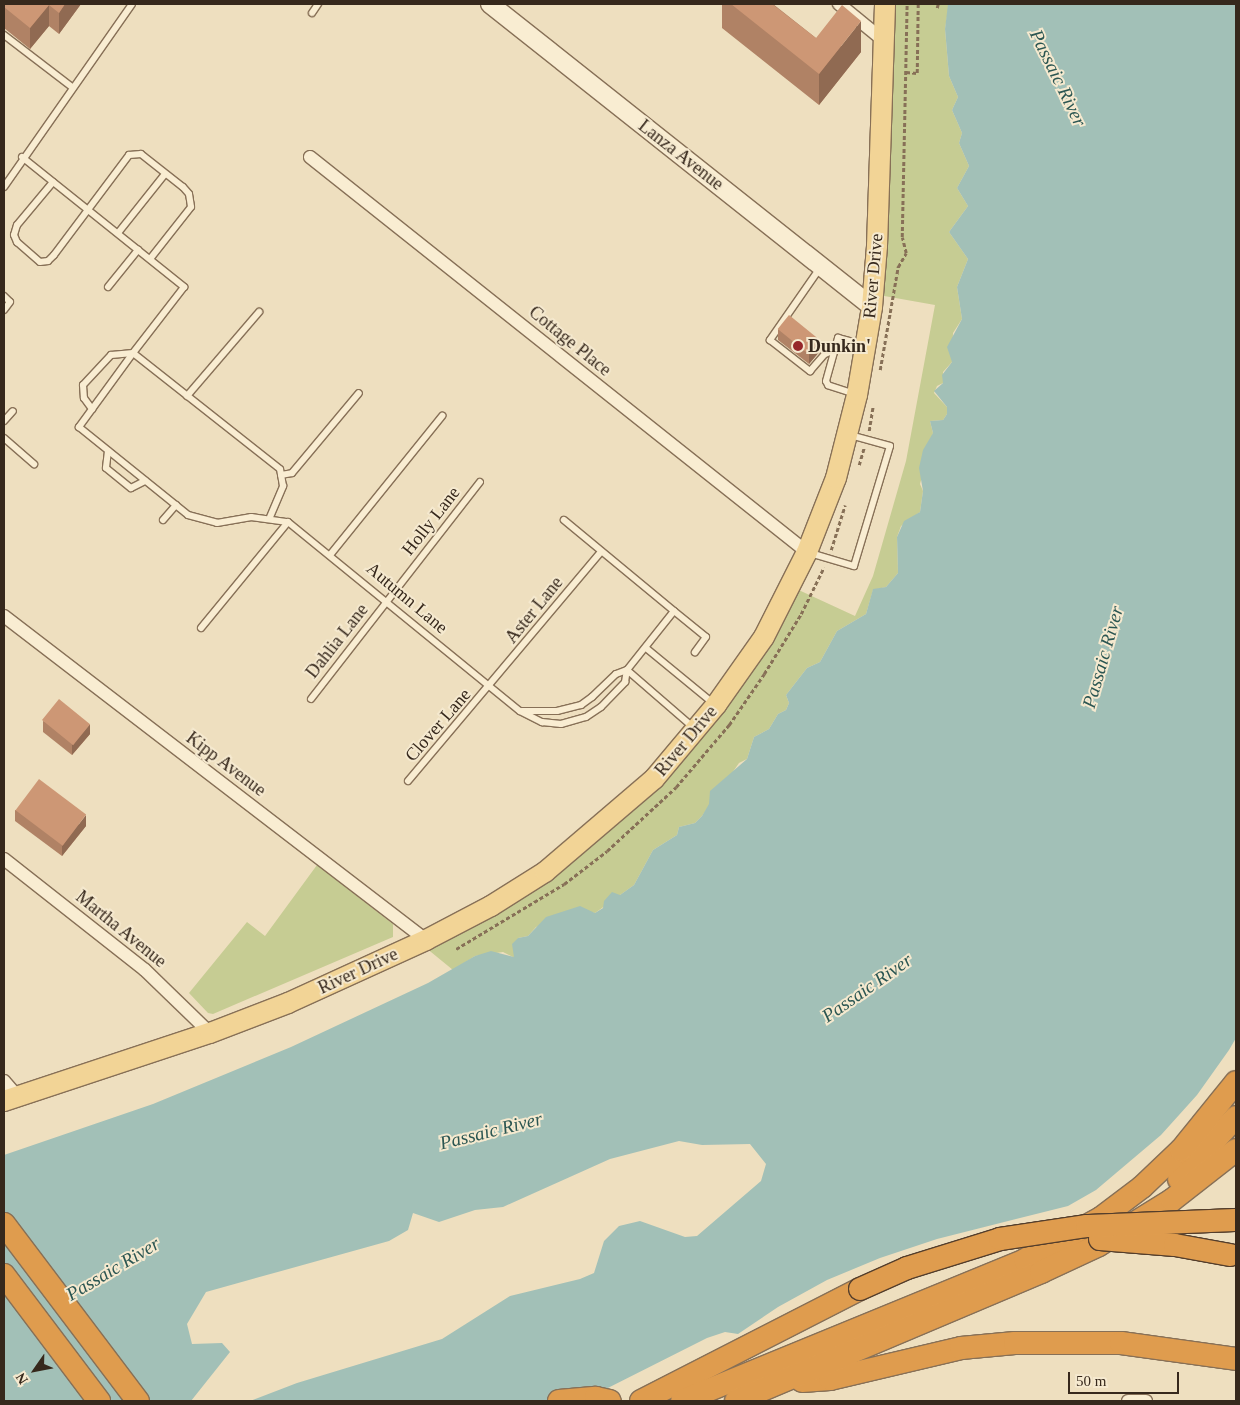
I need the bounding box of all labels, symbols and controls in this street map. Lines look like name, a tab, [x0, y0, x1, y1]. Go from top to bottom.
water label: Passaic River	[1025, 26, 1091, 130]
street label: Lanza Avenue	[634, 115, 728, 195]
street label: River Drive	[859, 232, 887, 320]
street label: Cottage Place	[525, 301, 615, 381]
place label: Dunkin'	[808, 335, 871, 357]
marker: Dunkin'	[792, 340, 804, 352]
street label: Holly Lane	[397, 482, 465, 560]
street label: Autumn Lane	[362, 558, 452, 638]
street label: Aster Lane	[501, 572, 567, 648]
street label: Dahlia Lane	[301, 599, 373, 683]
water label: Passaic River	[1078, 603, 1128, 711]
street label: Clover Lane	[401, 684, 475, 766]
street label: River Drive	[650, 701, 722, 781]
street label: Kipp Avenue	[182, 727, 270, 801]
street label: Martha Avenue	[71, 886, 171, 972]
street label: River Drive	[315, 943, 401, 999]
water label: Passaic River	[817, 949, 917, 1027]
water label: Passaic River	[437, 1107, 545, 1155]
water label: Passaic River	[62, 1232, 164, 1306]
north arrow	[10, 1345, 60, 1395]
scale bar	[1070, 1362, 1181, 1394]
text: N	[13, 1370, 31, 1387]
text: 50 m	[1076, 1373, 1106, 1389]

